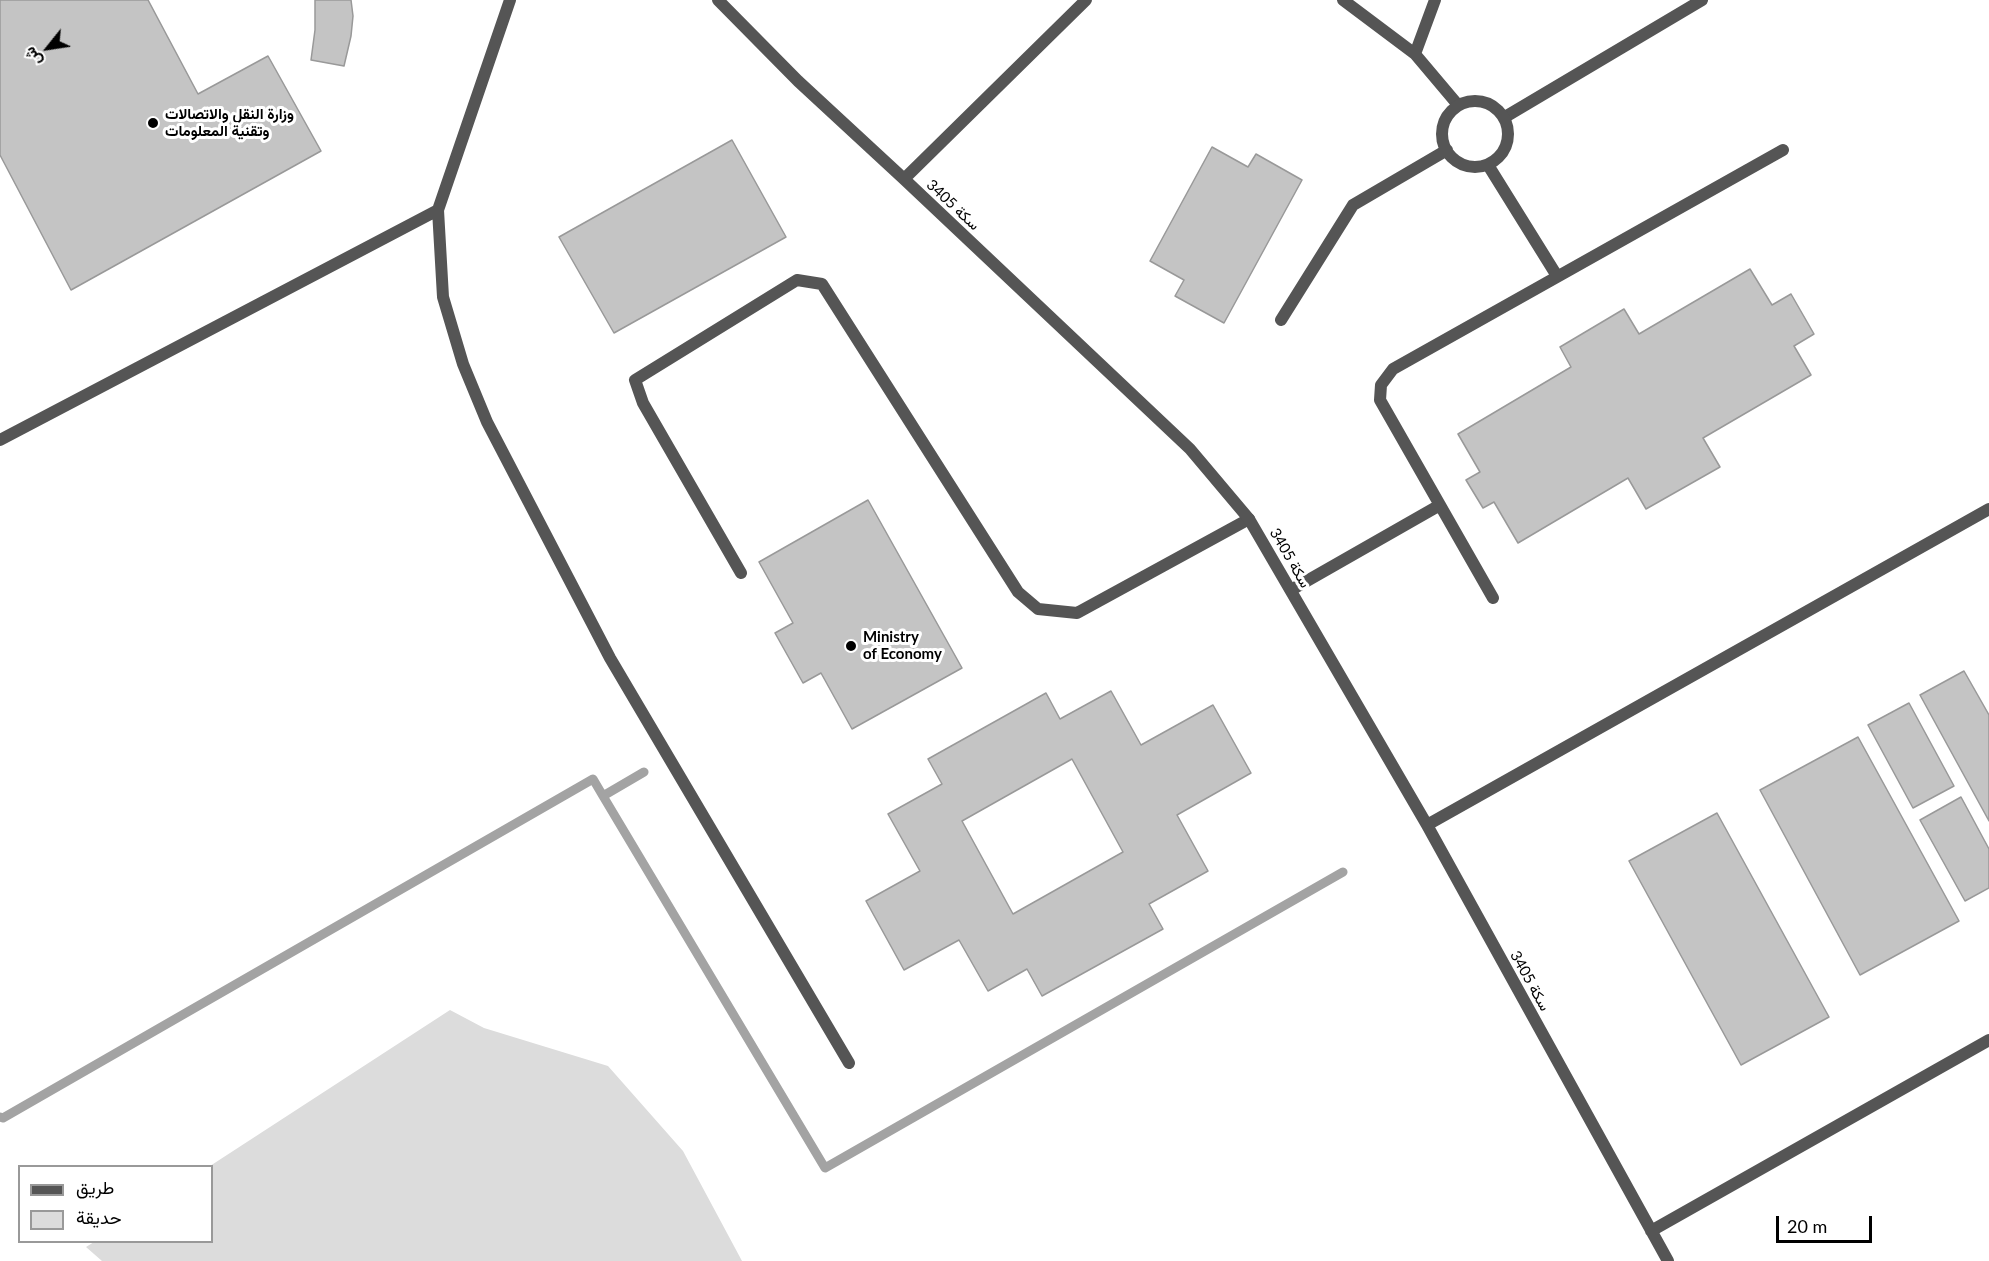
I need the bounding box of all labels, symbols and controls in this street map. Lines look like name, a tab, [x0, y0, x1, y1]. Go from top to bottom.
north arrow	[18, 18, 78, 78]
text: ش	[19, 44, 45, 70]
place label: وزارة النقل والاتصالات وتقنية المعلومات	[165, 105, 294, 140]
marker: وزارة النقل والاتصالات وتقنية المعلومات	[146, 116, 160, 130]
street label: سكة 3405	[923, 176, 983, 234]
street label: سكة 3405	[1266, 525, 1314, 591]
place label: Ministry of Economy	[863, 628, 942, 663]
marker: Ministry of Economy	[844, 639, 858, 653]
street label: سكة 3405	[1506, 948, 1554, 1014]
legend	[18, 1165, 213, 1243]
text: طريق	[76, 1176, 114, 1198]
scale bar	[1779, 1204, 1875, 1242]
text: حديقة	[76, 1206, 122, 1228]
text: 20 m	[1787, 1215, 1827, 1237]

